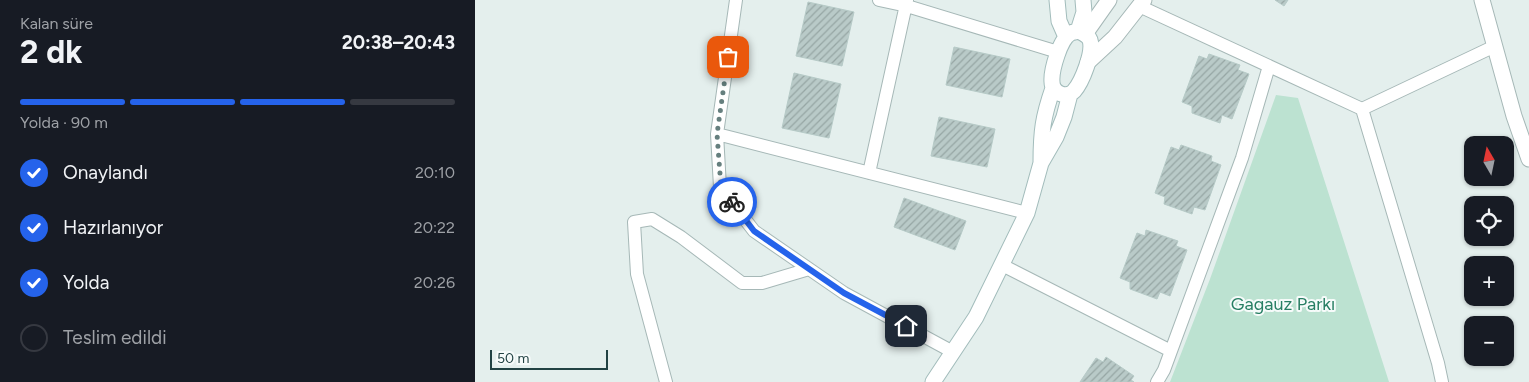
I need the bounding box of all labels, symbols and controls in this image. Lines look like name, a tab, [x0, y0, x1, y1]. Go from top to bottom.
text: Kalan süre	[20, 14, 93, 33]
text: 20:38–20:43	[342, 31, 455, 54]
text: 2 dk	[20, 33, 82, 71]
pin	[707, 36, 749, 78]
icon: bag	[714, 43, 742, 71]
text: Yolda · 90 m	[20, 113, 108, 132]
north arrow	[1464, 136, 1514, 186]
map controls	[1464, 136, 1514, 366]
icon: check	[20, 159, 48, 187]
text: Onaylandı	[63, 161, 148, 184]
text: 20:10	[415, 163, 455, 182]
courier	[707, 177, 757, 227]
icon: bike	[718, 188, 746, 216]
button: locate	[1464, 196, 1514, 246]
icon: check	[20, 214, 48, 242]
text: Hazırlanıyor	[63, 216, 163, 239]
text: 20:22	[414, 218, 455, 237]
button: +	[1464, 256, 1514, 306]
icon: check	[20, 269, 48, 297]
text: Yolda	[63, 271, 109, 294]
text: 20:26	[414, 273, 455, 292]
park label: Gagauz Parkı	[1231, 293, 1335, 315]
pin	[885, 305, 927, 347]
icon: home	[892, 312, 920, 340]
button: −	[1464, 316, 1514, 366]
text: Teslim edildi	[63, 326, 167, 349]
scale bar	[490, 347, 607, 370]
text: 50 m	[497, 350, 529, 367]

